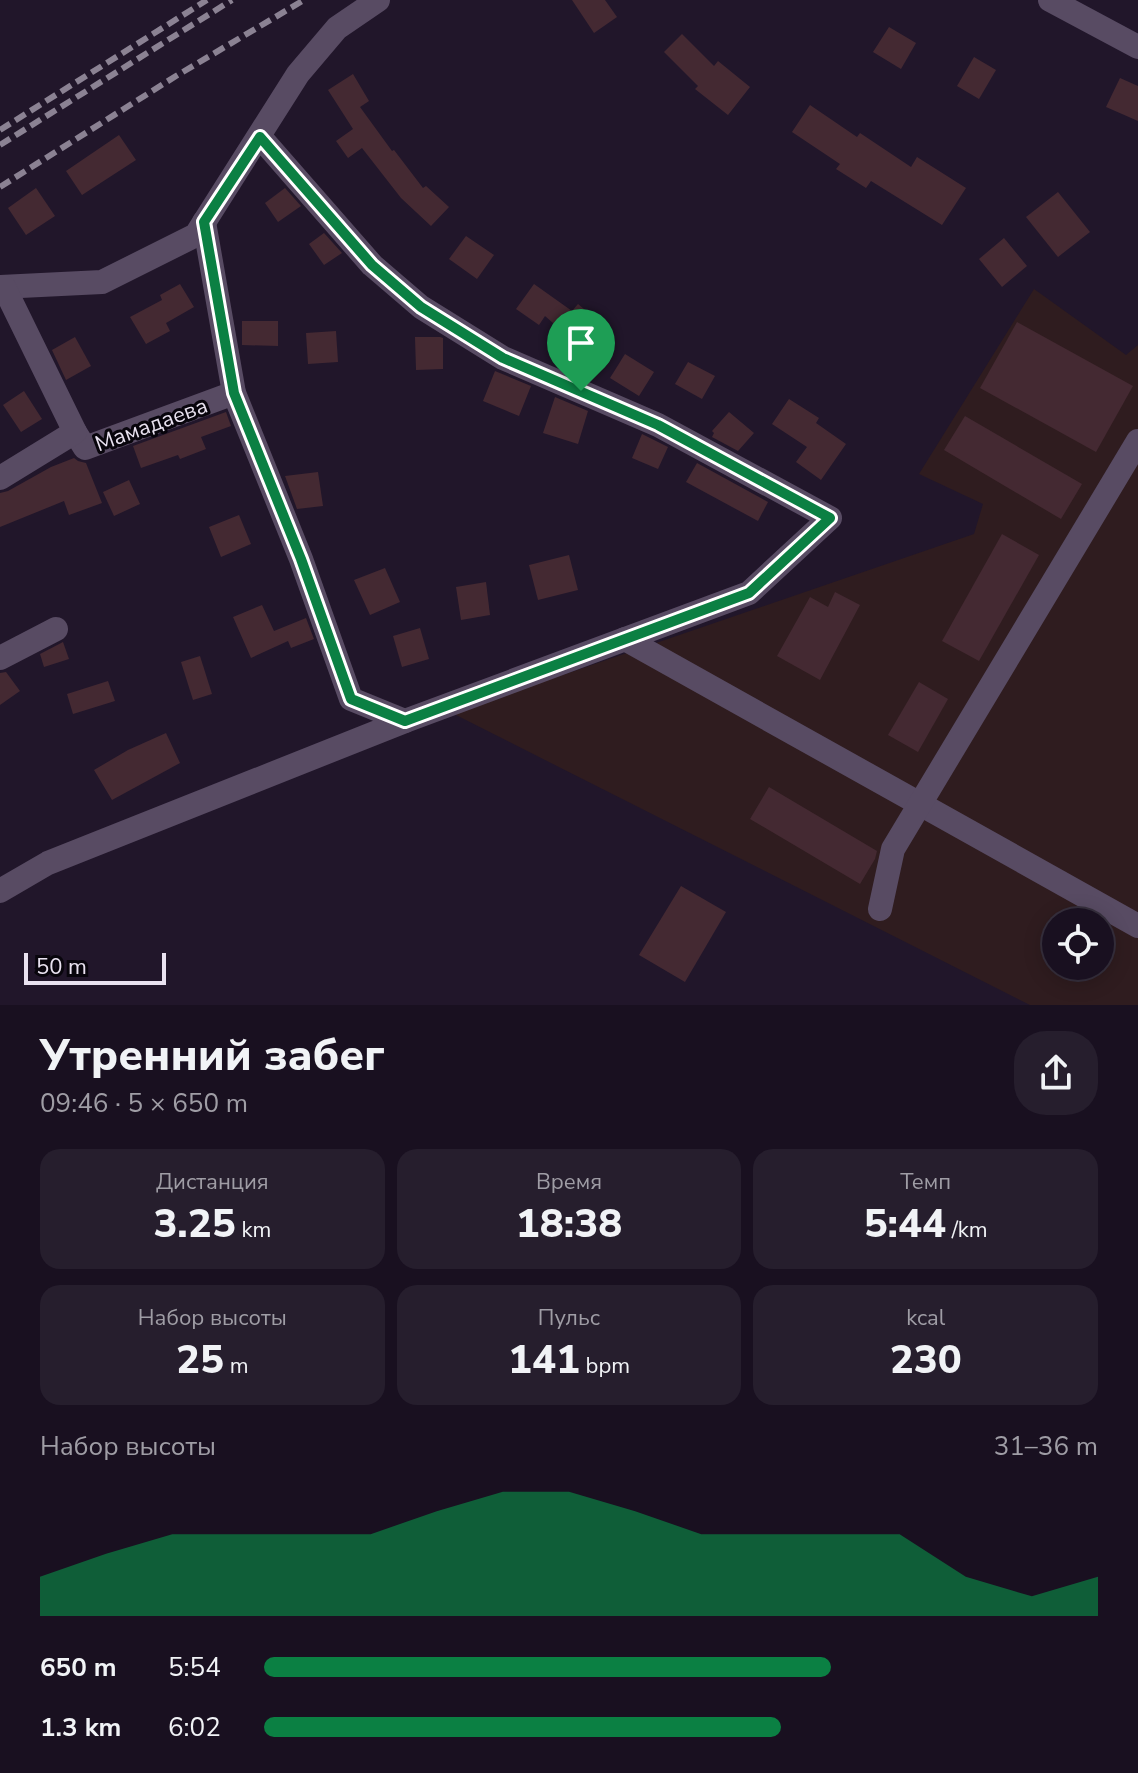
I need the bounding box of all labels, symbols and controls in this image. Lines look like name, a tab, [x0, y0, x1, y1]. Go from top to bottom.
pin	[547, 309, 615, 391]
icon: arrive	[559, 321, 603, 365]
street label: Мамадаева	[91, 391, 212, 459]
map controls	[1042, 908, 1114, 980]
button: locate	[1042, 908, 1114, 980]
scale bar	[24, 949, 166, 985]
text: 50 m	[36, 952, 87, 982]
text: Утренний забег	[40, 1026, 385, 1086]
button: share	[1014, 1031, 1098, 1115]
text: 09:46 · 5 × 650 m	[40, 1086, 248, 1121]
text: Дистанция	[156, 1167, 269, 1197]
text: Время	[536, 1167, 602, 1197]
text: Темп	[900, 1167, 951, 1197]
text: 3.25	[153, 1197, 236, 1251]
text: 18:38	[516, 1197, 622, 1251]
text: 5:44	[864, 1197, 946, 1251]
text: km	[236, 1215, 271, 1245]
text: /km	[946, 1215, 988, 1245]
text: Набор высоты	[138, 1303, 287, 1333]
text: Пульс	[538, 1303, 600, 1333]
text: kcal	[906, 1303, 945, 1333]
text: 25	[176, 1333, 224, 1387]
text: 141	[508, 1333, 580, 1387]
text: 230	[890, 1333, 962, 1387]
text: m	[224, 1351, 249, 1381]
text: bpm	[580, 1351, 630, 1381]
text: Набор высоты	[40, 1429, 216, 1464]
text: 31–36 m	[994, 1429, 1098, 1464]
text: 650 m	[40, 1650, 117, 1685]
text: 5:54	[168, 1650, 221, 1685]
text: 1.3 km	[40, 1710, 121, 1745]
text: 6:02	[168, 1710, 221, 1745]

